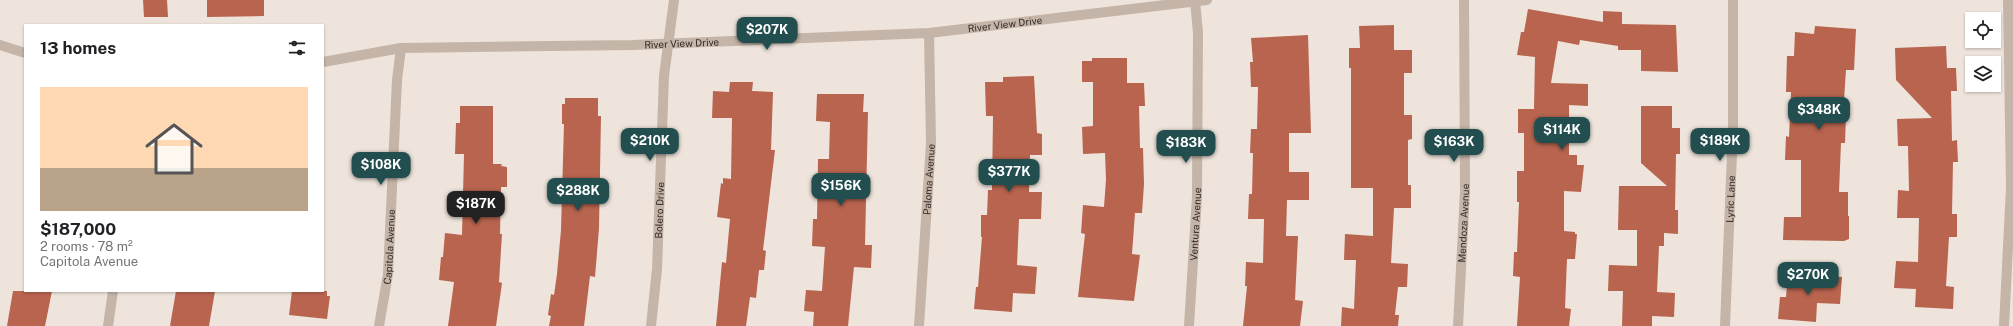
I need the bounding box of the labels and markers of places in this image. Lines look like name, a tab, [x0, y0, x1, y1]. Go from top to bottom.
pin: $207K	[739, 17, 795, 51]
pin: $348K	[1791, 97, 1847, 131]
pin: $114K	[1534, 117, 1590, 151]
pin: $210K	[622, 128, 678, 162]
pin: $189K	[1692, 128, 1748, 162]
pin: $163K	[1426, 129, 1482, 163]
pin: $183K	[1158, 130, 1214, 164]
pin: $108K	[353, 152, 409, 186]
pin: $377K	[981, 159, 1037, 193]
pin: $156K	[813, 173, 869, 207]
pin: $288K	[550, 178, 606, 212]
pin: $187K	[448, 191, 504, 225]
pin: $270K	[1780, 262, 1836, 296]

